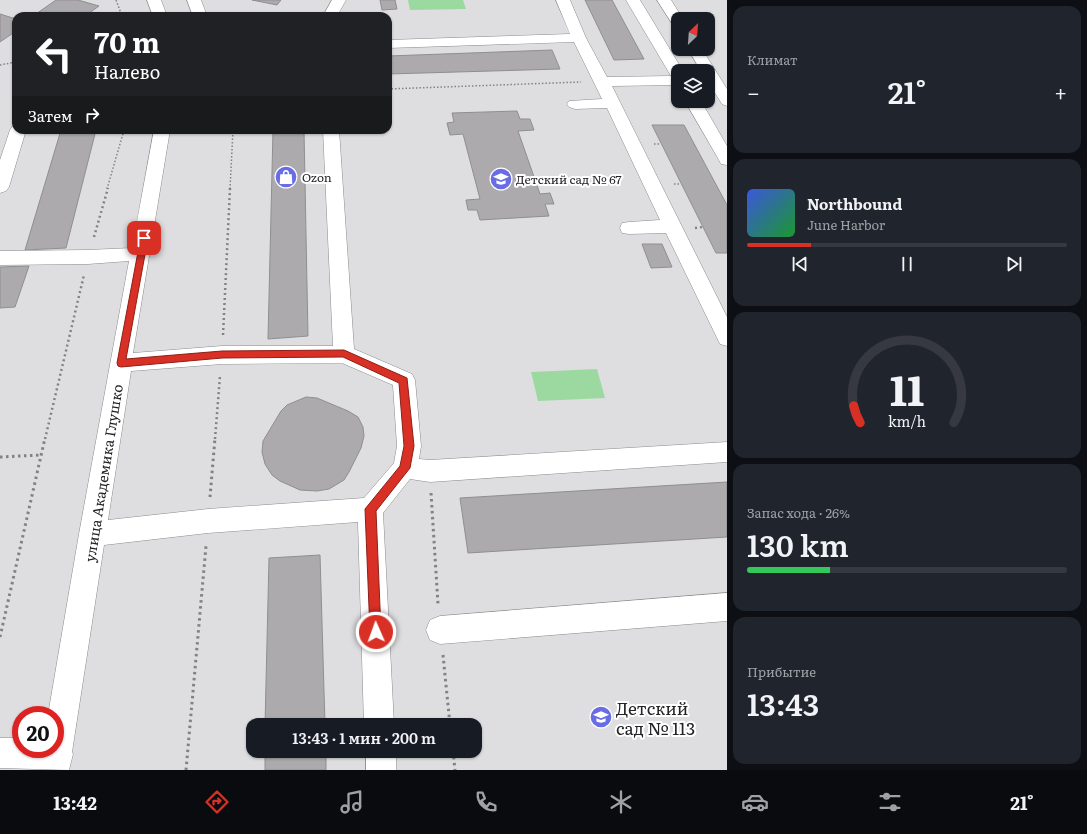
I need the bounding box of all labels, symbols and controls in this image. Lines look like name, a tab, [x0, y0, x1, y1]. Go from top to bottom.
north arrow	[671, 12, 715, 56]
map controls	[671, 12, 715, 108]
text: 70 m	[94, 20, 160, 62]
icon: left	[28, 28, 80, 80]
text: Климат	[747, 50, 798, 69]
text: Налево	[94, 58, 160, 85]
button: layers	[671, 64, 715, 108]
text: 21°	[888, 69, 926, 113]
text: −	[747, 75, 760, 108]
text: +	[1054, 75, 1067, 108]
text: Затем	[28, 104, 73, 127]
icon: right	[81, 104, 103, 126]
shop icon: Ozon	[273, 164, 299, 190]
school or university icon: Детский сад № 67	[488, 166, 514, 192]
place label: Ozon	[302, 168, 332, 186]
place label: Детский сад № 67	[516, 170, 622, 188]
text: Northbound	[807, 192, 902, 215]
text: June Harbor	[807, 215, 885, 234]
pin	[127, 221, 161, 255]
icon: arrive	[133, 227, 155, 249]
icon: previous	[789, 253, 811, 275]
icon: pause	[896, 253, 918, 275]
icon: next	[1003, 253, 1025, 275]
text: 11	[890, 357, 924, 419]
street label: улица Академика Глушко	[79, 383, 127, 563]
text: km/h	[888, 410, 927, 431]
text: Запас хода · 26%	[747, 503, 850, 522]
text: 130 km	[747, 522, 849, 566]
position arrow	[355, 611, 397, 653]
text: Прибытие	[747, 662, 816, 681]
text: 13:43	[747, 681, 819, 725]
place label: Детский сад № 113	[616, 695, 695, 740]
school or university icon: Детский сад № 113	[588, 704, 614, 730]
speed limit sign: 20	[12, 706, 64, 758]
text: 13:43 · 1 мин · 200 m	[292, 726, 436, 749]
icon: directions	[203, 788, 231, 816]
icon: music	[338, 788, 366, 816]
icon: phone	[472, 788, 500, 816]
icon: climate	[607, 788, 635, 816]
icon: car	[741, 788, 769, 816]
icon: filters	[876, 788, 904, 816]
text: 13:42	[53, 789, 97, 816]
text: 21°	[1010, 789, 1034, 816]

